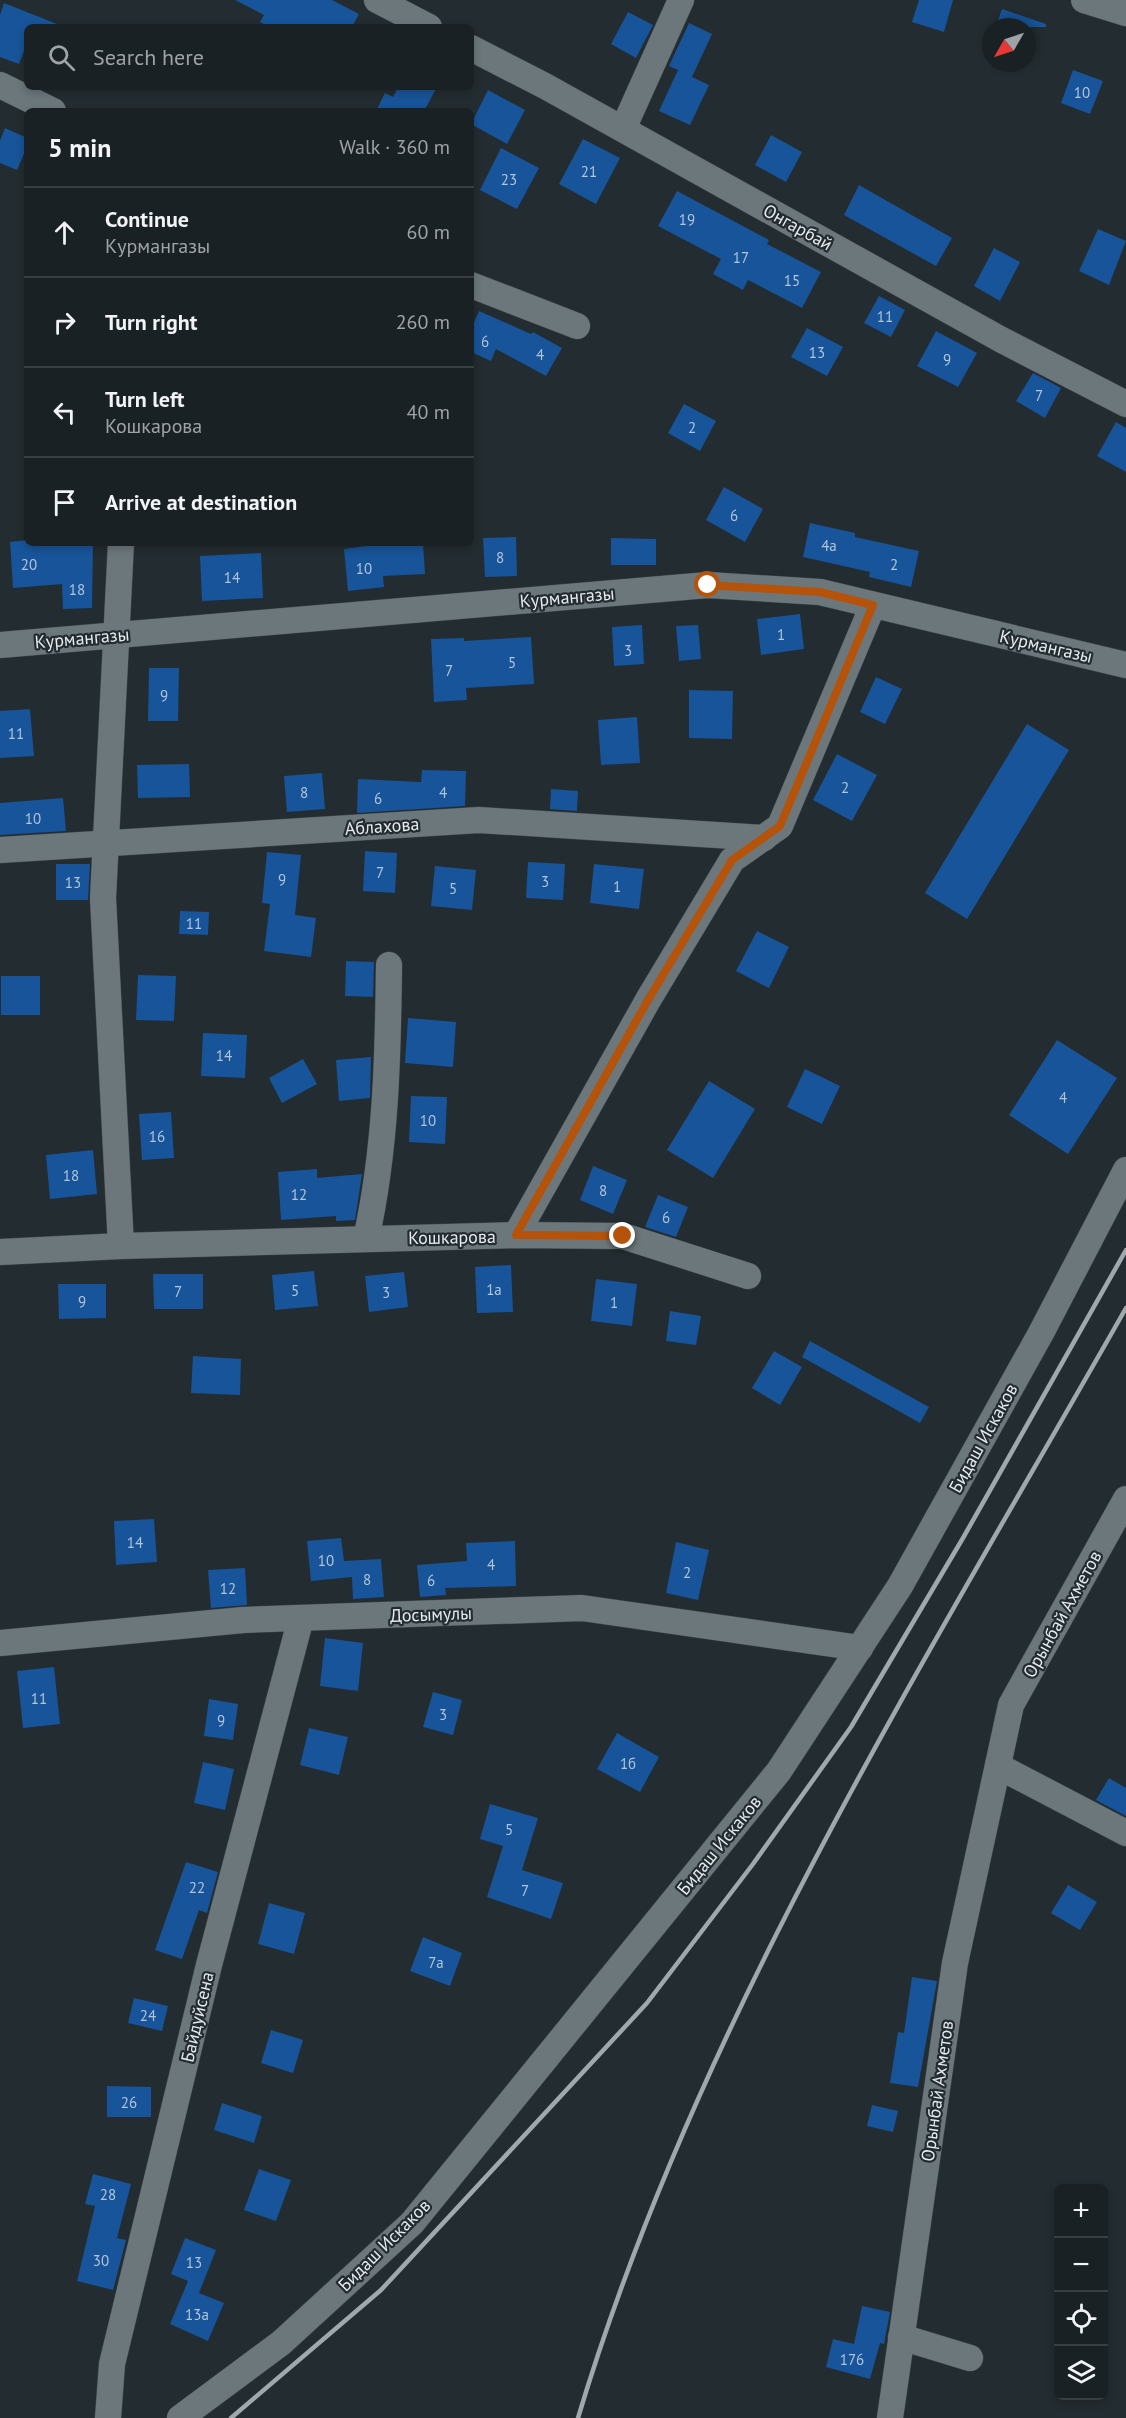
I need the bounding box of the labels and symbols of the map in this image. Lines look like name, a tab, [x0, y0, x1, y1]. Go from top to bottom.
north arrow	[982, 18, 1036, 72]
house number: 10	[1074, 83, 1090, 102]
house number: 21	[581, 162, 597, 181]
house number: 23	[501, 170, 517, 189]
street label: Онгарбай	[759, 199, 837, 255]
house number: 19	[679, 210, 695, 229]
house number: 17	[733, 248, 749, 267]
house number: 15	[784, 271, 800, 290]
house number: 11	[877, 307, 893, 326]
house number: 6	[481, 332, 489, 351]
house number: 13	[809, 343, 825, 362]
house number: 4	[536, 345, 544, 364]
house number: 9	[943, 350, 951, 369]
house number: 7	[1035, 386, 1043, 405]
house number: 2	[688, 418, 696, 437]
house number: 6	[730, 506, 738, 525]
house number: 4а	[821, 536, 837, 555]
house number: 8	[496, 548, 504, 567]
house number: 20	[21, 555, 37, 574]
house number: 2	[890, 555, 898, 574]
house number: 10	[356, 559, 372, 578]
house number: 14	[224, 568, 240, 587]
route start	[694, 571, 720, 597]
house number: 18	[69, 580, 85, 599]
street label: Курмангазы	[519, 581, 615, 613]
street label: Курмангазы	[34, 622, 130, 654]
street label: Курмангазы	[997, 624, 1095, 668]
house number: 1	[777, 625, 785, 644]
house number: 3	[624, 641, 632, 660]
house number: 5	[508, 653, 516, 672]
house number: 7	[445, 661, 453, 680]
house number: 9	[160, 686, 168, 705]
house number: 11	[8, 724, 24, 743]
house number: 2	[841, 778, 849, 797]
house number: 8	[300, 783, 308, 802]
house number: 4	[439, 783, 447, 802]
house number: 6	[374, 789, 382, 808]
house number: 10	[25, 809, 41, 828]
street label: Аблахова	[344, 812, 420, 840]
house number: 7	[376, 863, 384, 882]
house number: 9	[278, 870, 286, 889]
house number: 3	[541, 872, 549, 891]
house number: 13	[65, 873, 81, 892]
house number: 1	[613, 877, 621, 896]
house number: 5	[449, 879, 457, 898]
house number: 11	[186, 914, 202, 933]
house number: 14	[216, 1046, 232, 1065]
house number: 4	[1059, 1088, 1067, 1107]
house number: 10	[420, 1111, 436, 1130]
house number: 16	[149, 1127, 165, 1146]
house number: 18	[63, 1166, 79, 1185]
house number: 8	[599, 1181, 607, 1200]
house number: 12	[291, 1185, 307, 1204]
house number: 6	[662, 1208, 670, 1227]
route end	[609, 1222, 635, 1248]
street label: Кошкарова	[408, 1225, 496, 1249]
house number: 1а	[486, 1280, 502, 1299]
house number: 5	[291, 1281, 299, 1300]
house number: 7	[174, 1282, 182, 1301]
house number: 3	[382, 1283, 390, 1302]
house number: 9	[78, 1292, 86, 1311]
house number: 1	[610, 1293, 618, 1312]
street label: Бидаш Искаков	[944, 1379, 1022, 1497]
house number: 14	[127, 1533, 143, 1552]
street label: Орынбай Ахметов	[1018, 1546, 1106, 1682]
house number: 10	[318, 1551, 334, 1570]
house number: 4	[487, 1555, 495, 1574]
house number: 2	[683, 1563, 691, 1582]
house number: 8	[363, 1570, 371, 1589]
house number: 6	[427, 1571, 435, 1590]
house number: 12	[220, 1579, 236, 1598]
street label: Досымулы	[390, 1601, 472, 1627]
house number: 11	[31, 1689, 47, 1708]
house number: 3	[439, 1705, 447, 1724]
house number: 9	[217, 1711, 225, 1730]
house number: 1б	[620, 1754, 636, 1773]
street label: Бидаш Искаков	[672, 1791, 766, 1899]
house number: 5	[505, 1820, 513, 1839]
house number: 22	[189, 1878, 205, 1897]
house number: 7	[521, 1881, 529, 1900]
house number: 7а	[428, 1953, 444, 1972]
street label: Байдуйсена	[175, 1970, 219, 2064]
house number: 24	[140, 2006, 156, 2025]
street label: Орынбай Ахметов	[916, 2019, 958, 2163]
house number: 26	[121, 2093, 137, 2112]
house number: 28	[100, 2185, 116, 2204]
street label: Бидаш Искаков	[333, 2194, 435, 2296]
house number: 30	[93, 2251, 109, 2270]
house number: 13	[186, 2253, 202, 2272]
house number: 13а	[185, 2305, 209, 2324]
house number: 176	[840, 2350, 864, 2369]

